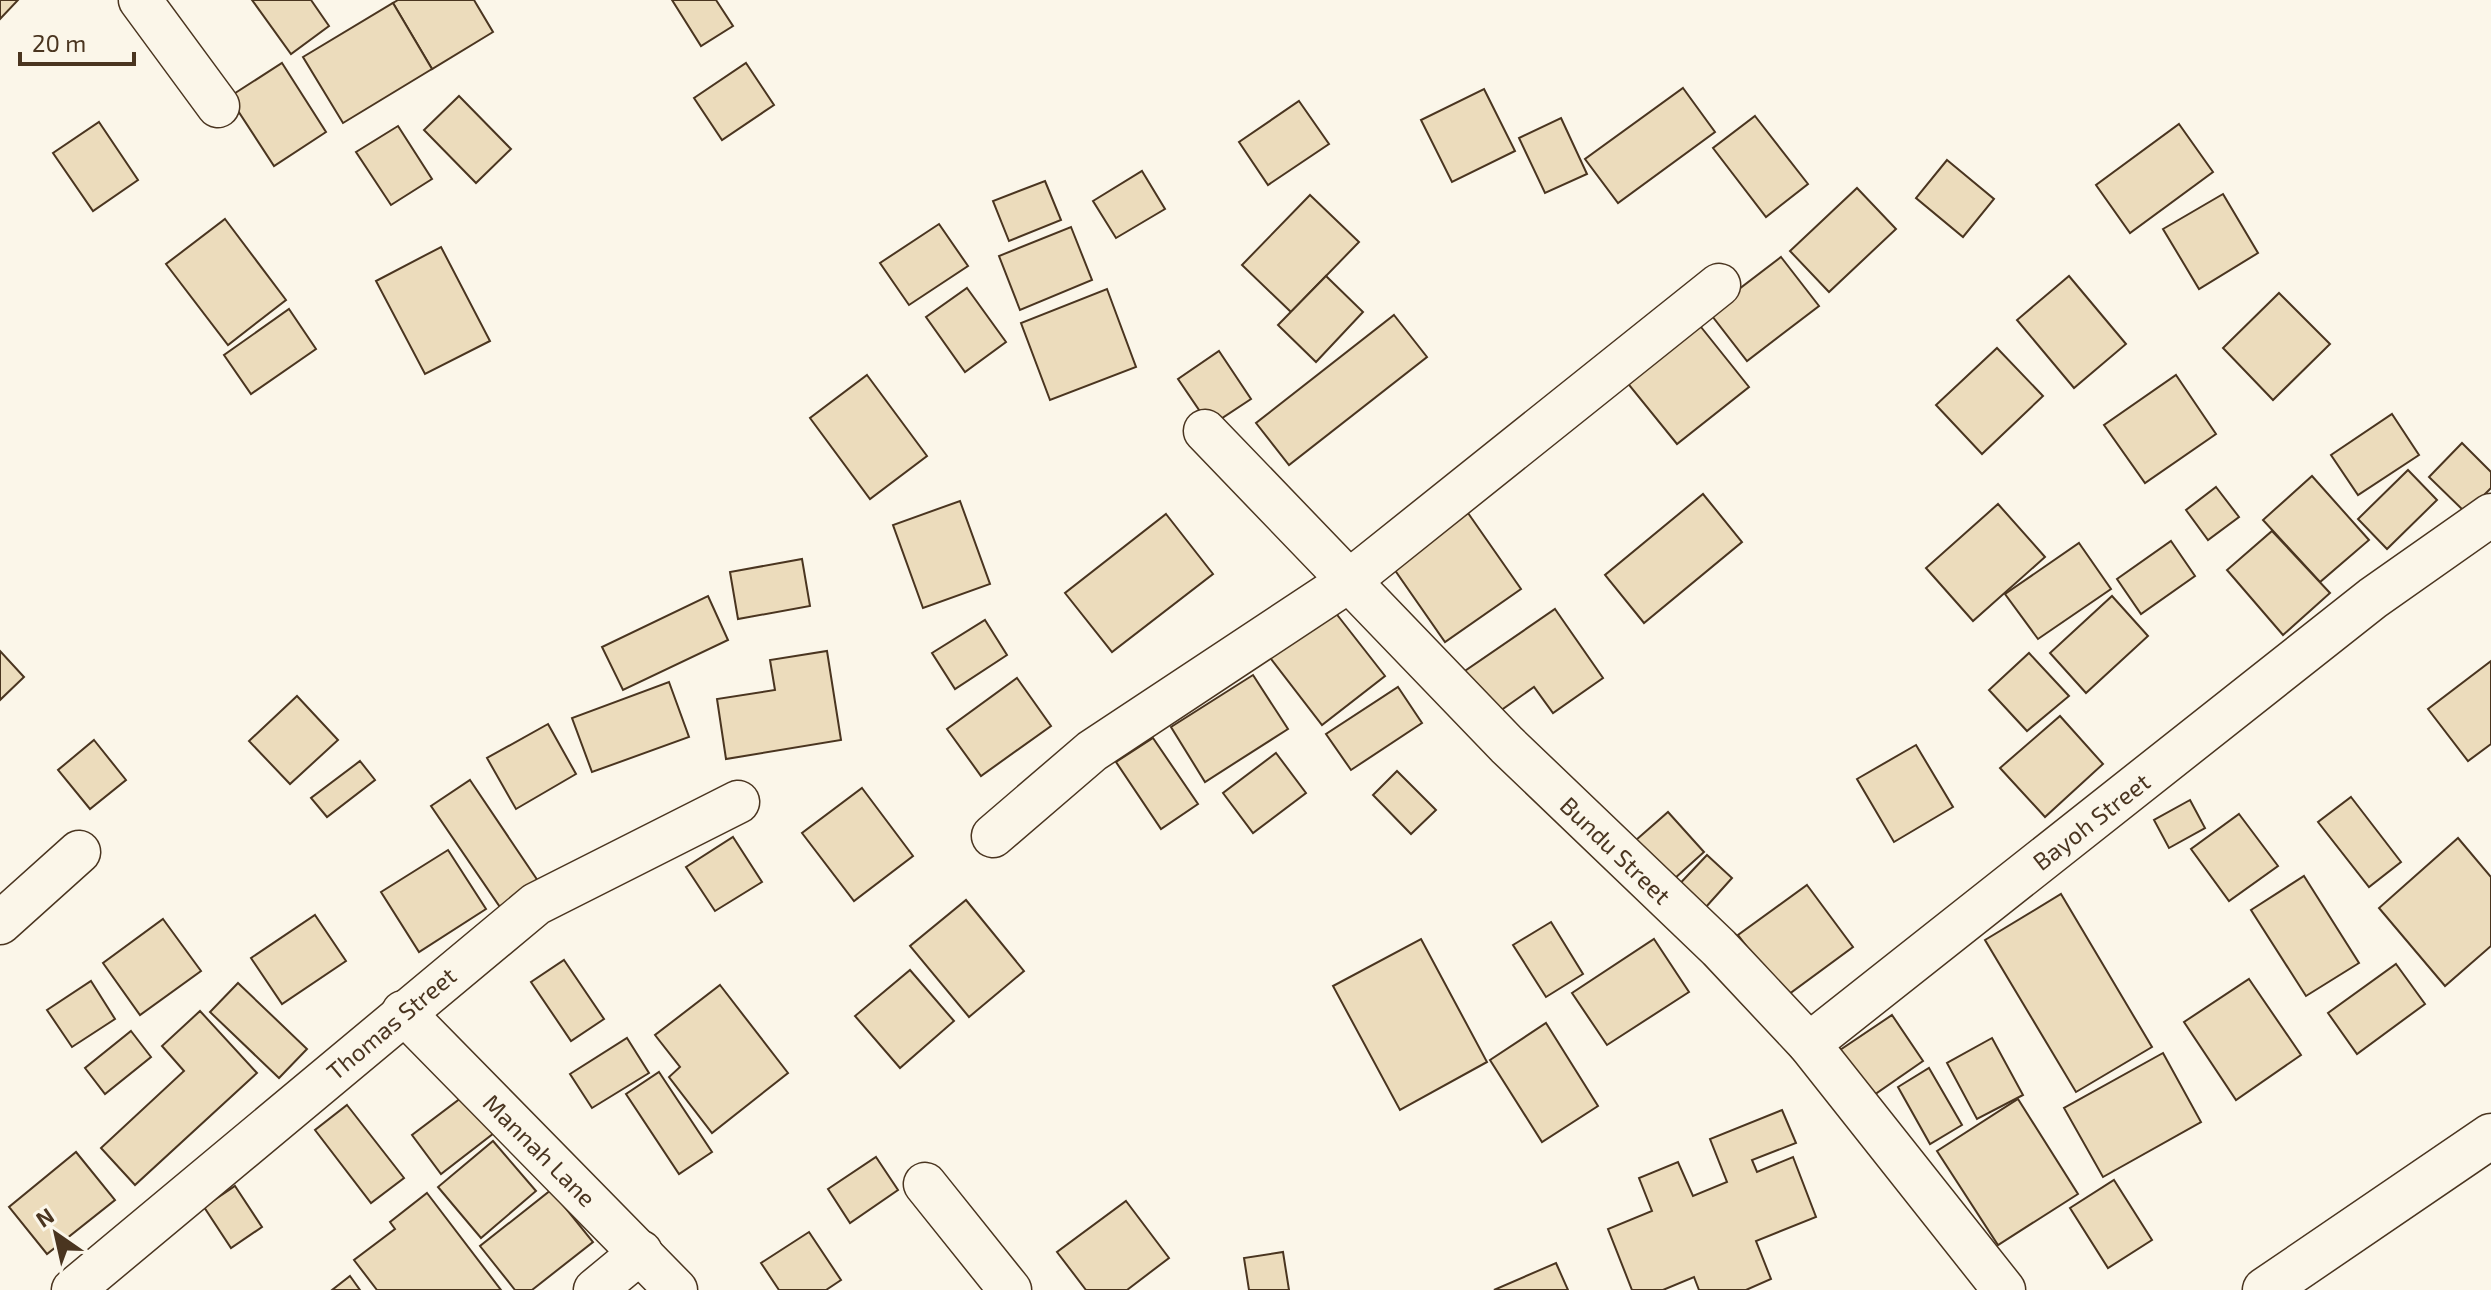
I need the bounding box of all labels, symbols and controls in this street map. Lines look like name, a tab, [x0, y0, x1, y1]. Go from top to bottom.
scale bar	[20, 16, 134, 66]
text: 20 m	[32, 28, 86, 57]
street label: Bayoh Street	[2027, 766, 2155, 876]
street label: Bundu Street	[1555, 790, 1677, 910]
street label: Thomas Street	[320, 960, 462, 1086]
street label: Mannah Lane	[478, 1088, 602, 1212]
north arrow	[16, 1194, 96, 1274]
text: N	[30, 1201, 58, 1232]

